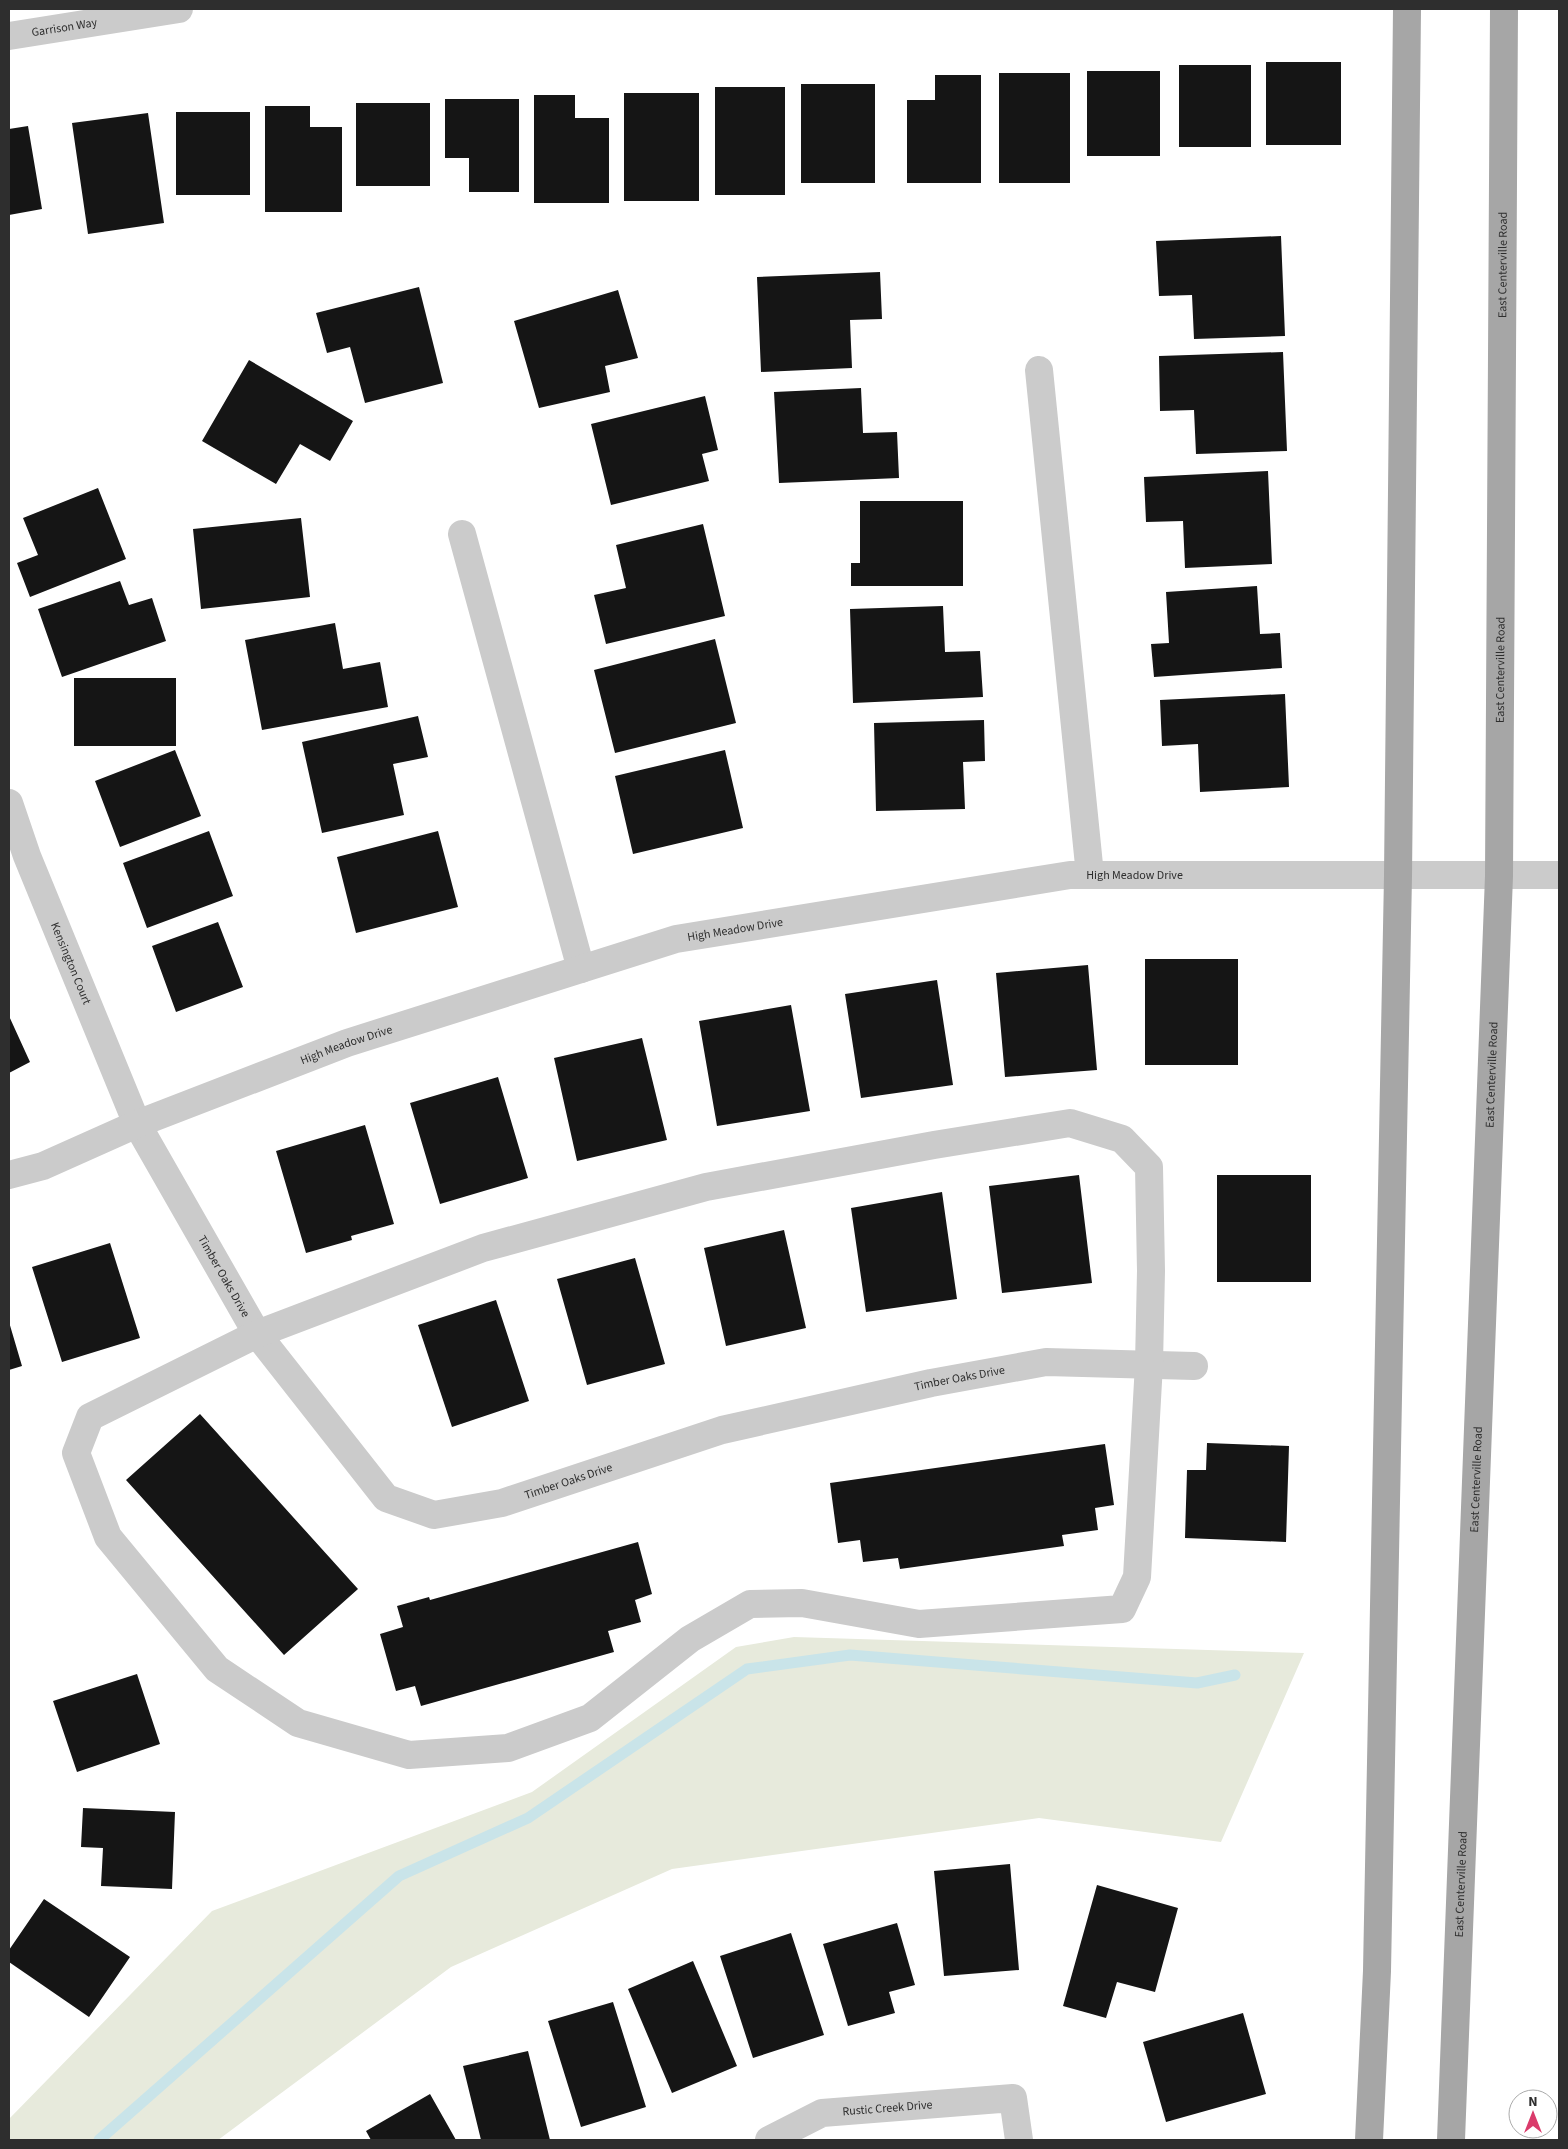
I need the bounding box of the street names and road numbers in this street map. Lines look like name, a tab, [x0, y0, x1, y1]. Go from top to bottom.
street label: Garrison Way	[30, 14, 99, 41]
street label: East Centerville Road	[1494, 212, 1512, 318]
street label: East Centerville Road	[1492, 617, 1509, 723]
street label: High Meadow Drive	[1086, 867, 1183, 884]
street label: High Meadow Drive	[686, 914, 784, 946]
street label: Kensington Court	[46, 920, 95, 1007]
street label: High Meadow Drive	[298, 1021, 395, 1069]
street label: East Centerville Road	[1481, 1021, 1502, 1128]
street label: Timber Oaks Drive	[193, 1232, 254, 1321]
street label: Timber Oaks Drive	[912, 1362, 1006, 1396]
street label: East Centerville Road	[1466, 1426, 1487, 1533]
street label: Timber Oaks Drive	[522, 1459, 615, 1504]
street label: East Centerville Road	[1451, 1831, 1472, 1938]
street label: Rustic Creek Drive	[842, 2096, 933, 2120]

